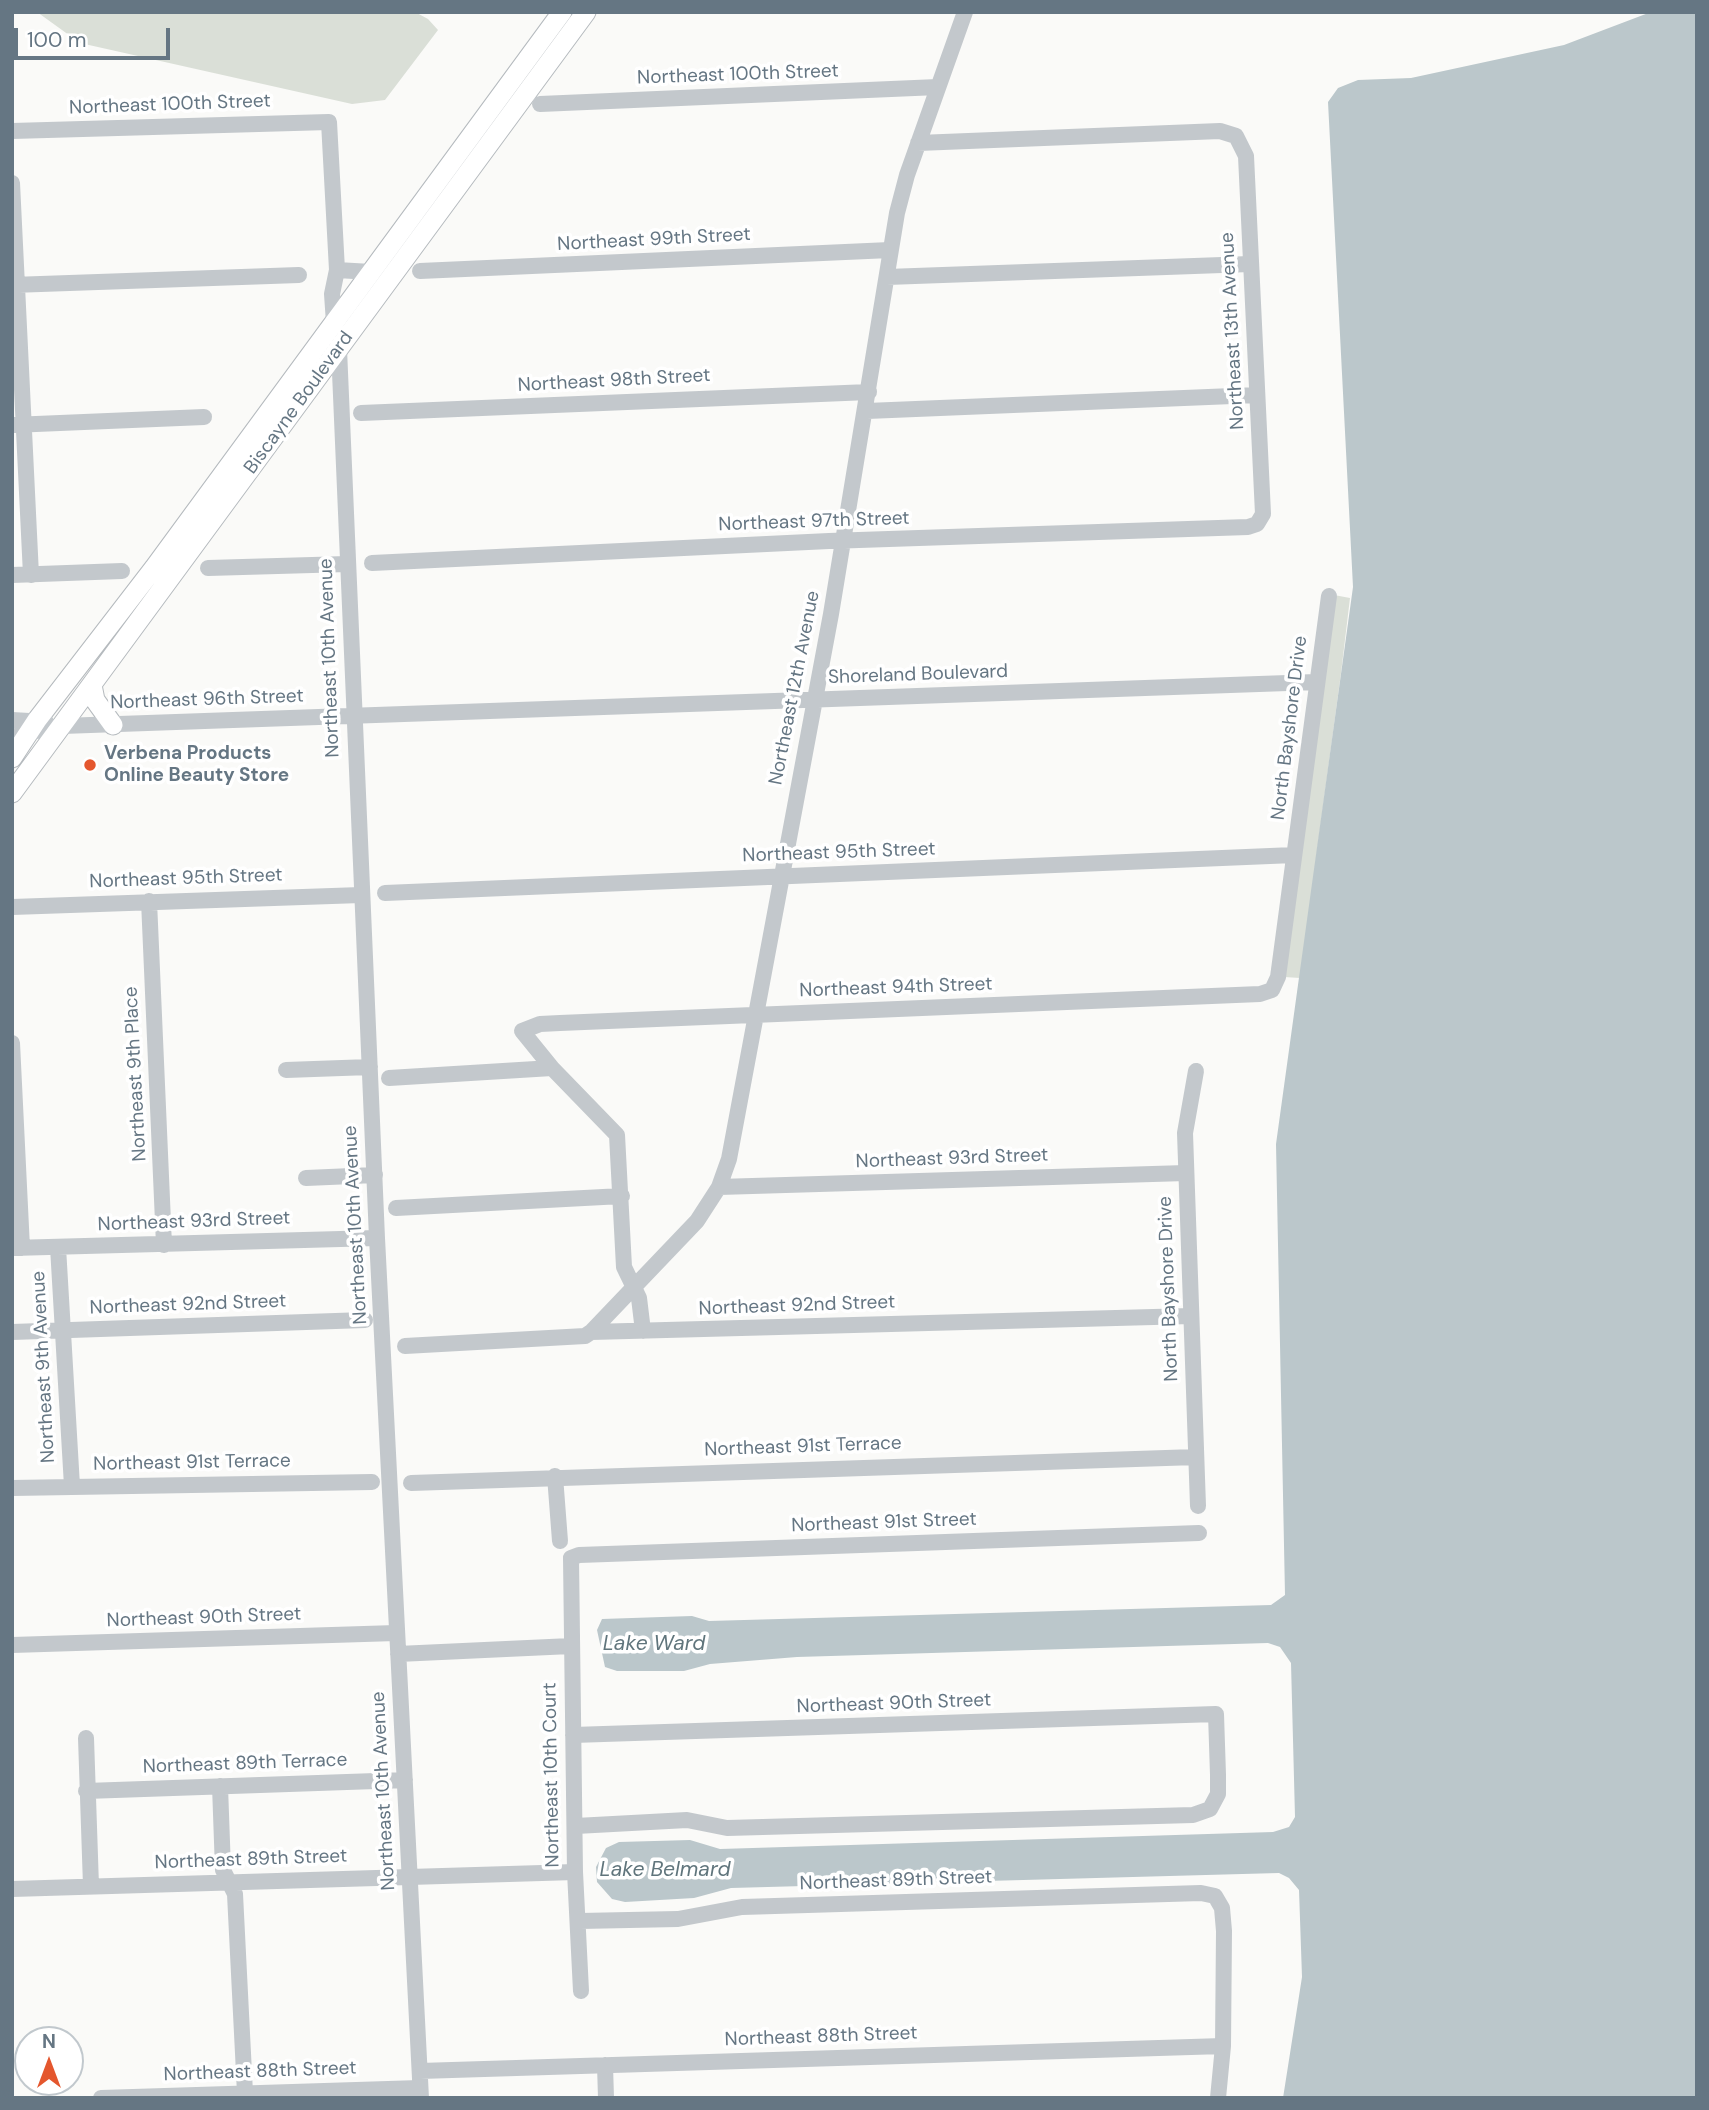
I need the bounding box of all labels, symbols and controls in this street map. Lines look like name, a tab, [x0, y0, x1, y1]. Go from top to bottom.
scale bar	[18, 14, 173, 58]
text: 100 m	[27, 26, 87, 54]
street label: Northeast 100th Street	[637, 60, 839, 90]
street label: Northeast 100th Street	[69, 90, 271, 120]
street label: Northeast 99th Street	[557, 224, 751, 256]
street label: Northeast 13th Avenue	[1216, 232, 1250, 430]
street label: Biscayne Boulevard	[240, 327, 358, 479]
street label: Northeast 98th Street	[517, 365, 711, 397]
street label: Northeast 97th Street	[718, 507, 910, 537]
street label: Northeast 10th Avenue	[315, 558, 345, 758]
street label: Northeast 12th Avenue	[765, 589, 825, 787]
street label: North Bayshore Drive	[1267, 634, 1313, 822]
street label: Shoreland Boulevard	[828, 660, 1008, 690]
street label: Northeast 96th Street	[110, 685, 304, 715]
place label: Verbena Products Online Beauty Store	[104, 743, 289, 787]
marker: Verbena Products Online Beauty Store	[82, 757, 98, 773]
street label: Northeast 95th Street	[742, 838, 936, 868]
street label: Northeast 95th Street	[89, 864, 283, 894]
street label: Northeast 94th Street	[799, 973, 993, 1003]
street label: Northeast 9th Place	[120, 986, 152, 1162]
street label: Northeast 10th Avenue	[339, 1125, 373, 1325]
street label: Northeast 93rd Street	[855, 1144, 1049, 1174]
street label: North Bayshore Drive	[1154, 1196, 1184, 1382]
street label: Northeast 93rd Street	[97, 1207, 291, 1237]
street label: Northeast 9th Avenue	[28, 1270, 60, 1464]
street label: Northeast 92nd Street	[89, 1290, 287, 1320]
street label: Northeast 92nd Street	[698, 1291, 896, 1321]
street label: Northeast 91st Terrace	[704, 1432, 902, 1462]
street label: Northeast 91st Terrace	[93, 1450, 291, 1476]
street label: Northeast 91st Street	[791, 1508, 977, 1538]
street label: Northeast 90th Street	[106, 1603, 302, 1633]
water label: Lake Ward	[603, 1631, 705, 1657]
street label: Northeast 10th Court	[539, 1682, 565, 1868]
street label: Northeast 90th Street	[796, 1689, 992, 1719]
street label: Northeast 10th Avenue	[367, 1691, 401, 1891]
street label: Northeast 89th Terrace	[142, 1749, 348, 1779]
street label: Northeast 89th Street	[154, 1845, 348, 1875]
water label: Lake Belmard	[600, 1857, 730, 1883]
street label: Northeast 89th Street	[799, 1866, 993, 1896]
street label: Northeast 88th Street	[724, 2022, 918, 2052]
north arrow	[14, 2026, 84, 2096]
text: N	[42, 2029, 56, 2054]
street label: Northeast 88th Street	[163, 2057, 357, 2087]

